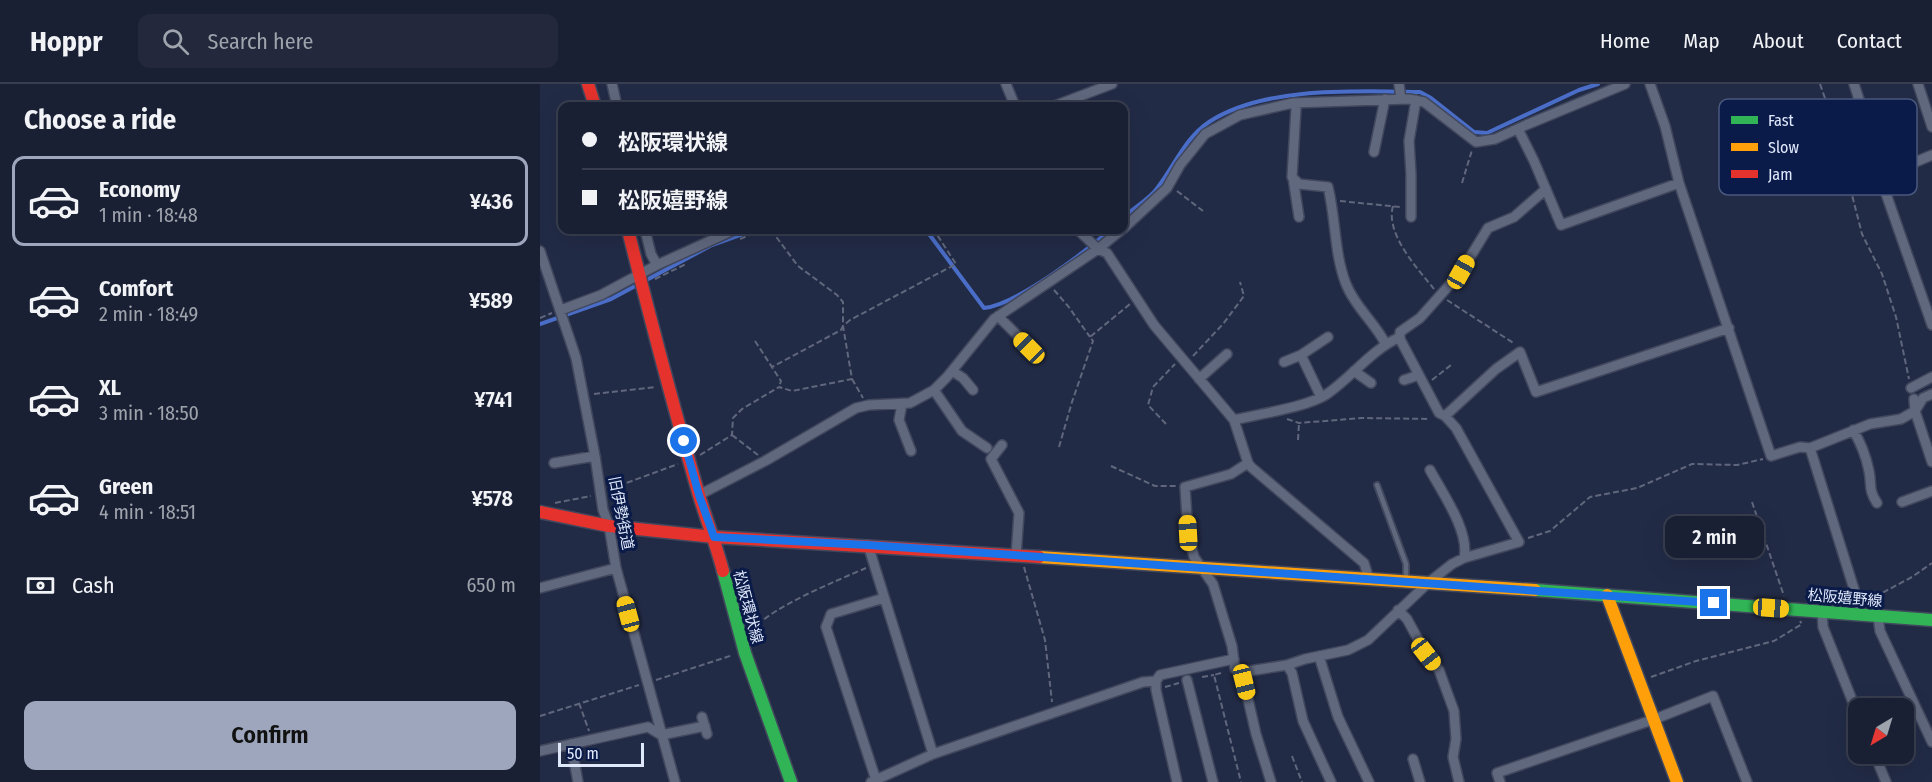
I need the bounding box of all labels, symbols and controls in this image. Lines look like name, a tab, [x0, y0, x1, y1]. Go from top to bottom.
search box	[138, 14, 558, 68]
text: Hoppr	[30, 25, 102, 58]
icon: search	[159, 25, 192, 58]
text: Search here	[207, 28, 313, 55]
text: Home	[1600, 28, 1650, 54]
text: Map	[1683, 28, 1720, 54]
text: About	[1753, 28, 1804, 54]
text: Contact	[1837, 28, 1902, 54]
legend	[1719, 99, 1917, 195]
text: Choose a ride	[24, 104, 176, 136]
text: Fast	[1768, 111, 1795, 130]
text: 松阪環状線	[618, 129, 728, 156]
text: Slow	[1768, 138, 1799, 157]
text: Jam	[1768, 165, 1793, 184]
icon: car	[27, 174, 81, 228]
text: Economy	[99, 176, 180, 203]
text: 松阪嬉野線	[618, 187, 728, 214]
text: ¥436	[470, 188, 513, 215]
text: 1 min · 18:48	[99, 203, 198, 227]
car	[1444, 252, 1478, 292]
icon: car	[27, 273, 81, 327]
text: Comfort	[99, 275, 173, 302]
text: ¥589	[469, 287, 513, 314]
text: 2 min · 18:49	[99, 302, 198, 326]
car	[1010, 329, 1048, 367]
icon: car	[27, 372, 81, 426]
text: XL	[99, 374, 121, 401]
text: ¥741	[474, 386, 513, 413]
text: 3 min · 18:50	[99, 401, 199, 425]
route start	[670, 427, 697, 454]
icon: car	[27, 471, 81, 525]
text: Green	[99, 473, 153, 500]
street label: 旧伊勢街道	[605, 474, 637, 552]
text: ¥578	[472, 485, 513, 512]
text: 4 min · 18:51	[99, 500, 196, 524]
car	[1178, 515, 1198, 551]
callout: 2 min	[1664, 516, 1764, 558]
text: 2 min	[1692, 525, 1737, 549]
street label: 松阪環状線	[730, 568, 766, 646]
icon: cash	[24, 569, 57, 602]
text: Cash	[72, 572, 115, 599]
text: 650 m	[467, 573, 516, 597]
street label: 松阪嬉野線	[1807, 586, 1883, 610]
route end	[1700, 589, 1727, 616]
car	[615, 594, 641, 634]
car	[1752, 598, 1790, 618]
car	[1408, 634, 1444, 674]
car	[1231, 662, 1257, 702]
north arrow	[1848, 698, 1914, 764]
map controls	[1848, 698, 1914, 764]
button: Confirm	[24, 701, 516, 770]
scale bar	[558, 740, 644, 768]
text: 50 m	[567, 744, 599, 763]

